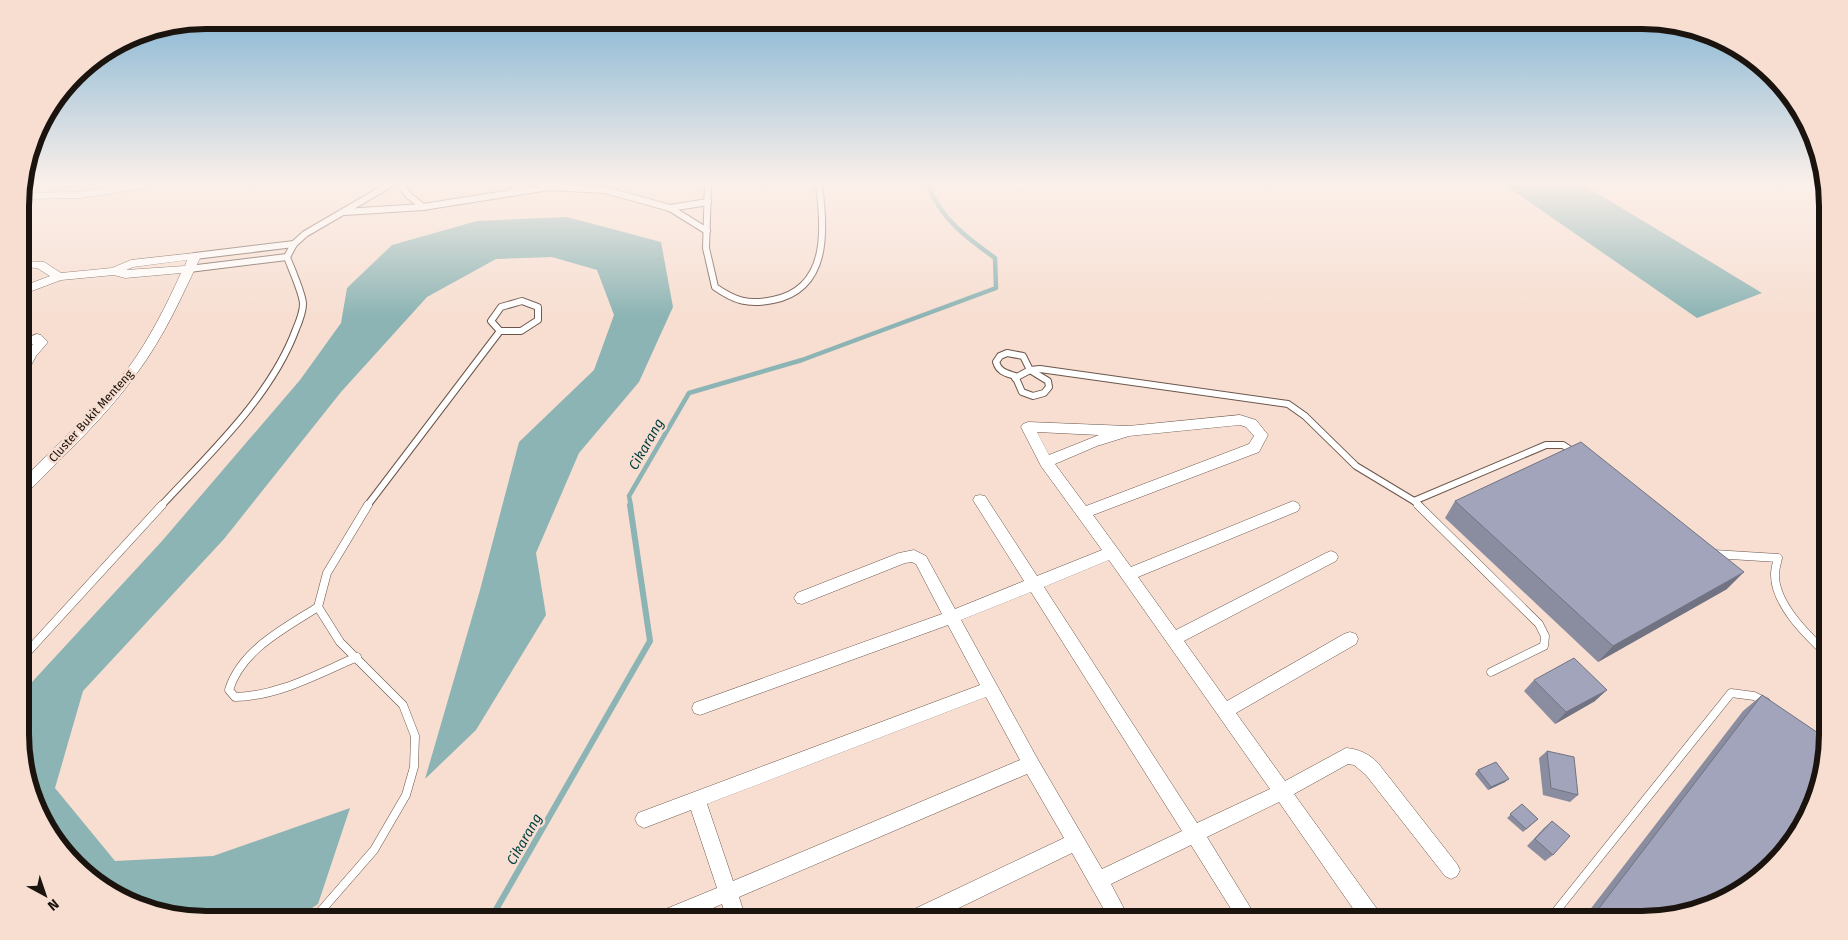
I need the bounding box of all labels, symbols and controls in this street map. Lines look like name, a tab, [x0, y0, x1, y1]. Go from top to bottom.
street label: Cluster Bukit Menteng	[46, 366, 137, 465]
water label: Cikarang	[625, 416, 668, 473]
water label: Cikarang	[503, 811, 546, 868]
north arrow	[20, 870, 70, 920]
text: N	[44, 895, 62, 914]

